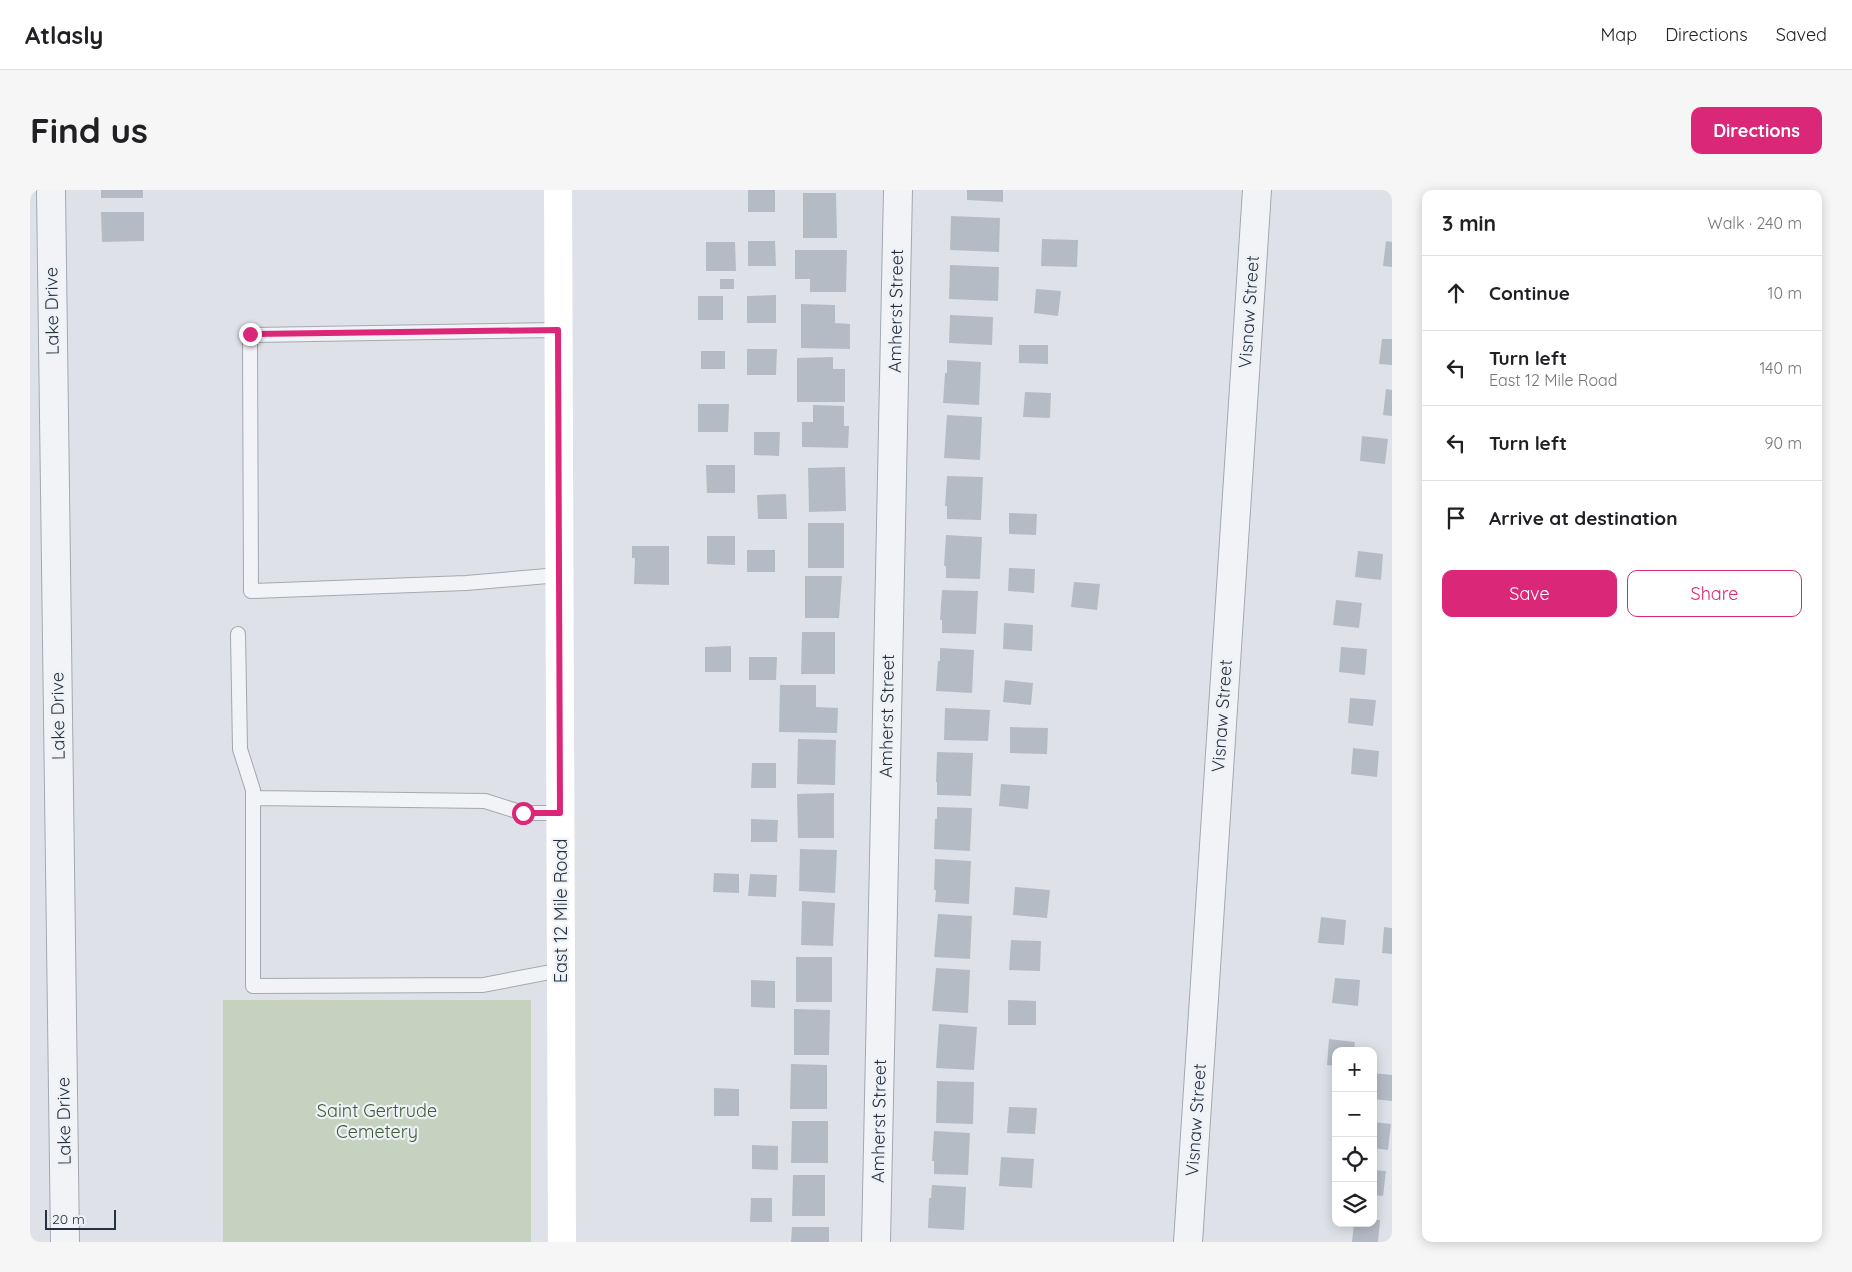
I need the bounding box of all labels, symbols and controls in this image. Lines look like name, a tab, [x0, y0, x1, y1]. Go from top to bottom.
text: Atlasly	[25, 20, 103, 50]
text: Map	[1600, 23, 1637, 46]
text: Directions	[1665, 23, 1748, 46]
text: Saved	[1776, 23, 1827, 46]
button: Directions	[1691, 107, 1822, 154]
text: Find us	[30, 108, 148, 152]
text: 3 min	[1442, 210, 1496, 236]
text: Walk · 240 m	[1707, 213, 1802, 233]
street label: Amherst Street	[883, 249, 908, 373]
street label: Visnaw Street	[1233, 255, 1264, 369]
street label: Lake Drive	[39, 267, 64, 355]
icon: ahead	[1442, 279, 1470, 307]
text: Continue	[1489, 281, 1570, 305]
text: 10 m	[1768, 283, 1802, 303]
route end	[239, 323, 262, 346]
text: Turn left	[1489, 346, 1567, 370]
icon: left	[1442, 354, 1470, 382]
text: 140 m	[1759, 358, 1802, 378]
text: East 12 Mile Road	[1489, 370, 1618, 390]
icon: left	[1442, 429, 1470, 457]
text: Turn left	[1489, 431, 1567, 455]
text: 90 m	[1765, 433, 1802, 453]
icon: arrive	[1442, 504, 1470, 532]
text: Arrive at destination	[1489, 506, 1678, 530]
button: Save	[1442, 570, 1617, 617]
button: Share	[1627, 570, 1802, 617]
street label: Amherst Street	[874, 654, 899, 778]
street label: Visnaw Street	[1206, 659, 1237, 773]
street label: Lake Drive	[45, 672, 70, 760]
route start	[512, 802, 535, 825]
street label: East 12 Mile Road	[549, 839, 572, 983]
map controls	[1332, 1047, 1377, 1227]
button: +	[1332, 1047, 1377, 1092]
street label: Amherst Street	[866, 1059, 891, 1183]
street label: Visnaw Street	[1180, 1063, 1211, 1177]
street label: Lake Drive	[51, 1077, 76, 1165]
button: −	[1332, 1092, 1377, 1137]
park label: Saint Gertrude Cemetery	[317, 1099, 437, 1143]
button: locate	[1332, 1137, 1377, 1182]
button: layers	[1332, 1182, 1377, 1227]
scale bar	[45, 1207, 116, 1230]
text: 20 m	[52, 1210, 85, 1228]

